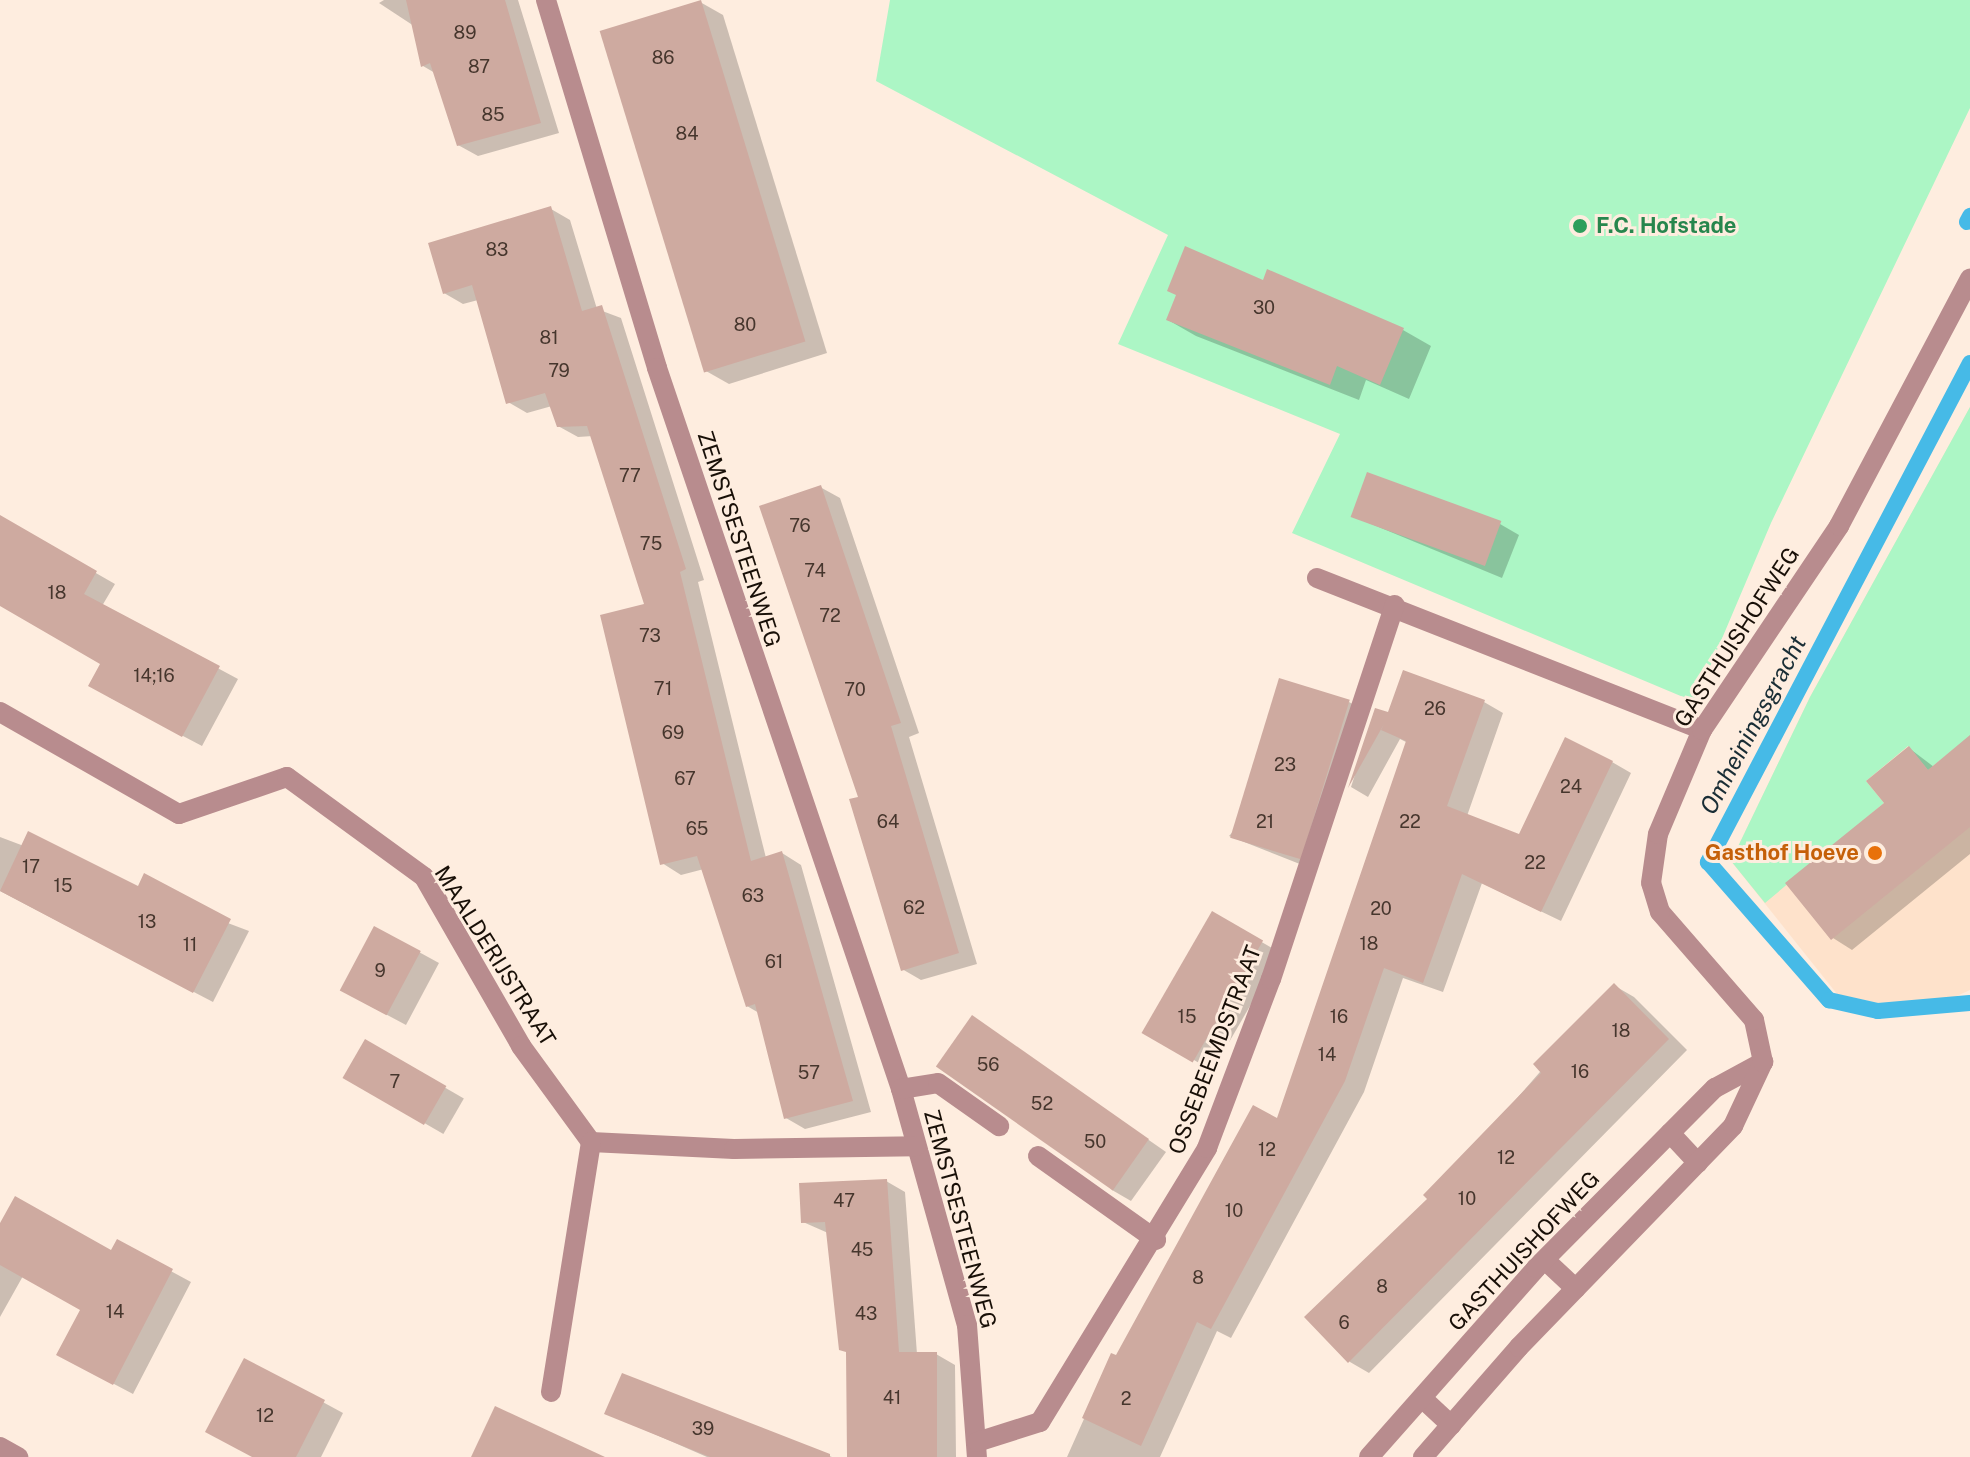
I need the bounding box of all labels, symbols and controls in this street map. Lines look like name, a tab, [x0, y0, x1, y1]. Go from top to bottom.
house number: 89	[454, 22, 476, 44]
house number: 86	[652, 47, 674, 69]
house number: 87	[468, 56, 490, 78]
house number: 85	[481, 104, 505, 126]
house number: 84	[676, 123, 698, 145]
place label: F.C. Hofstade	[1596, 213, 1737, 239]
marker: F.C. Hofstade	[1571, 217, 1589, 235]
house number: 83	[486, 239, 508, 261]
house number: 30	[1253, 297, 1275, 319]
house number: 80	[734, 314, 756, 336]
house number: 81	[540, 327, 558, 349]
house number: 79	[548, 360, 570, 382]
street label: ZEMSTSESTEENWEG	[692, 428, 786, 650]
house number: 77	[619, 465, 641, 487]
house number: 76	[789, 515, 811, 537]
house number: 75	[640, 533, 662, 555]
street label: GASTHUISHOFWEG	[1669, 542, 1805, 732]
house number: 74	[804, 560, 826, 582]
house number: 18	[48, 582, 66, 604]
house number: 72	[819, 605, 841, 627]
house number: 73	[639, 625, 661, 647]
water label: Omheiningsgracht	[1694, 631, 1812, 819]
house number: 14;16	[133, 665, 175, 687]
house number: 71	[654, 678, 672, 700]
house number: 70	[844, 679, 866, 701]
house number: 26	[1424, 698, 1446, 720]
house number: 69	[662, 722, 684, 744]
house number: 23	[1274, 754, 1296, 776]
house number: 67	[674, 768, 696, 790]
house number: 24	[1560, 776, 1582, 798]
house number: 64	[877, 811, 899, 833]
house number: 21	[1256, 811, 1274, 833]
house number: 22	[1399, 811, 1421, 833]
house number: 65	[686, 818, 708, 840]
place label: Gasthof Hoeve	[1705, 840, 1859, 866]
marker: Gasthof Hoeve	[1866, 844, 1884, 862]
house number: 22	[1524, 852, 1546, 874]
house number: 17	[22, 856, 40, 878]
street label: MAALDERIJSTRAAT	[429, 861, 561, 1051]
house number: 15	[54, 875, 72, 897]
house number: 63	[742, 885, 764, 907]
house number: 62	[903, 897, 925, 919]
house number: 20	[1370, 898, 1392, 920]
house number: 13	[138, 911, 156, 933]
house number: 18	[1360, 933, 1378, 955]
house number: 11	[183, 934, 197, 956]
street label: OSSEBEEMDSTRAAT	[1163, 942, 1267, 1158]
house number: 61	[765, 951, 783, 973]
house number: 9	[374, 960, 386, 982]
house number: 15	[1178, 1006, 1196, 1028]
house number: 16	[1330, 1006, 1348, 1028]
house number: 18	[1612, 1020, 1630, 1042]
house number: 14	[1318, 1044, 1336, 1066]
house number: 56	[977, 1054, 999, 1076]
house number: 16	[1571, 1061, 1589, 1083]
house number: 57	[798, 1062, 820, 1084]
house number: 7	[390, 1071, 400, 1093]
house number: 52	[1031, 1093, 1053, 1115]
street label: ZEMSTSESTEENWEG	[918, 1107, 1002, 1331]
house number: 50	[1084, 1131, 1106, 1153]
house number: 12	[1258, 1139, 1276, 1161]
house number: 12	[1497, 1147, 1515, 1169]
street label: GASTHUISHOFWEG	[1443, 1166, 1605, 1336]
house number: 10	[1458, 1188, 1476, 1210]
house number: 47	[833, 1190, 855, 1212]
house number: 10	[1225, 1200, 1243, 1222]
house number: 45	[851, 1239, 873, 1261]
house number: 8	[1192, 1267, 1204, 1289]
house number: 8	[1376, 1276, 1388, 1298]
house number: 14	[106, 1301, 124, 1323]
house number: 43	[855, 1303, 877, 1325]
house number: 6	[1338, 1312, 1350, 1334]
house number: 41	[883, 1387, 901, 1409]
house number: 2	[1121, 1388, 1131, 1410]
house number: 12	[256, 1405, 274, 1427]
house number: 39	[692, 1418, 714, 1440]

